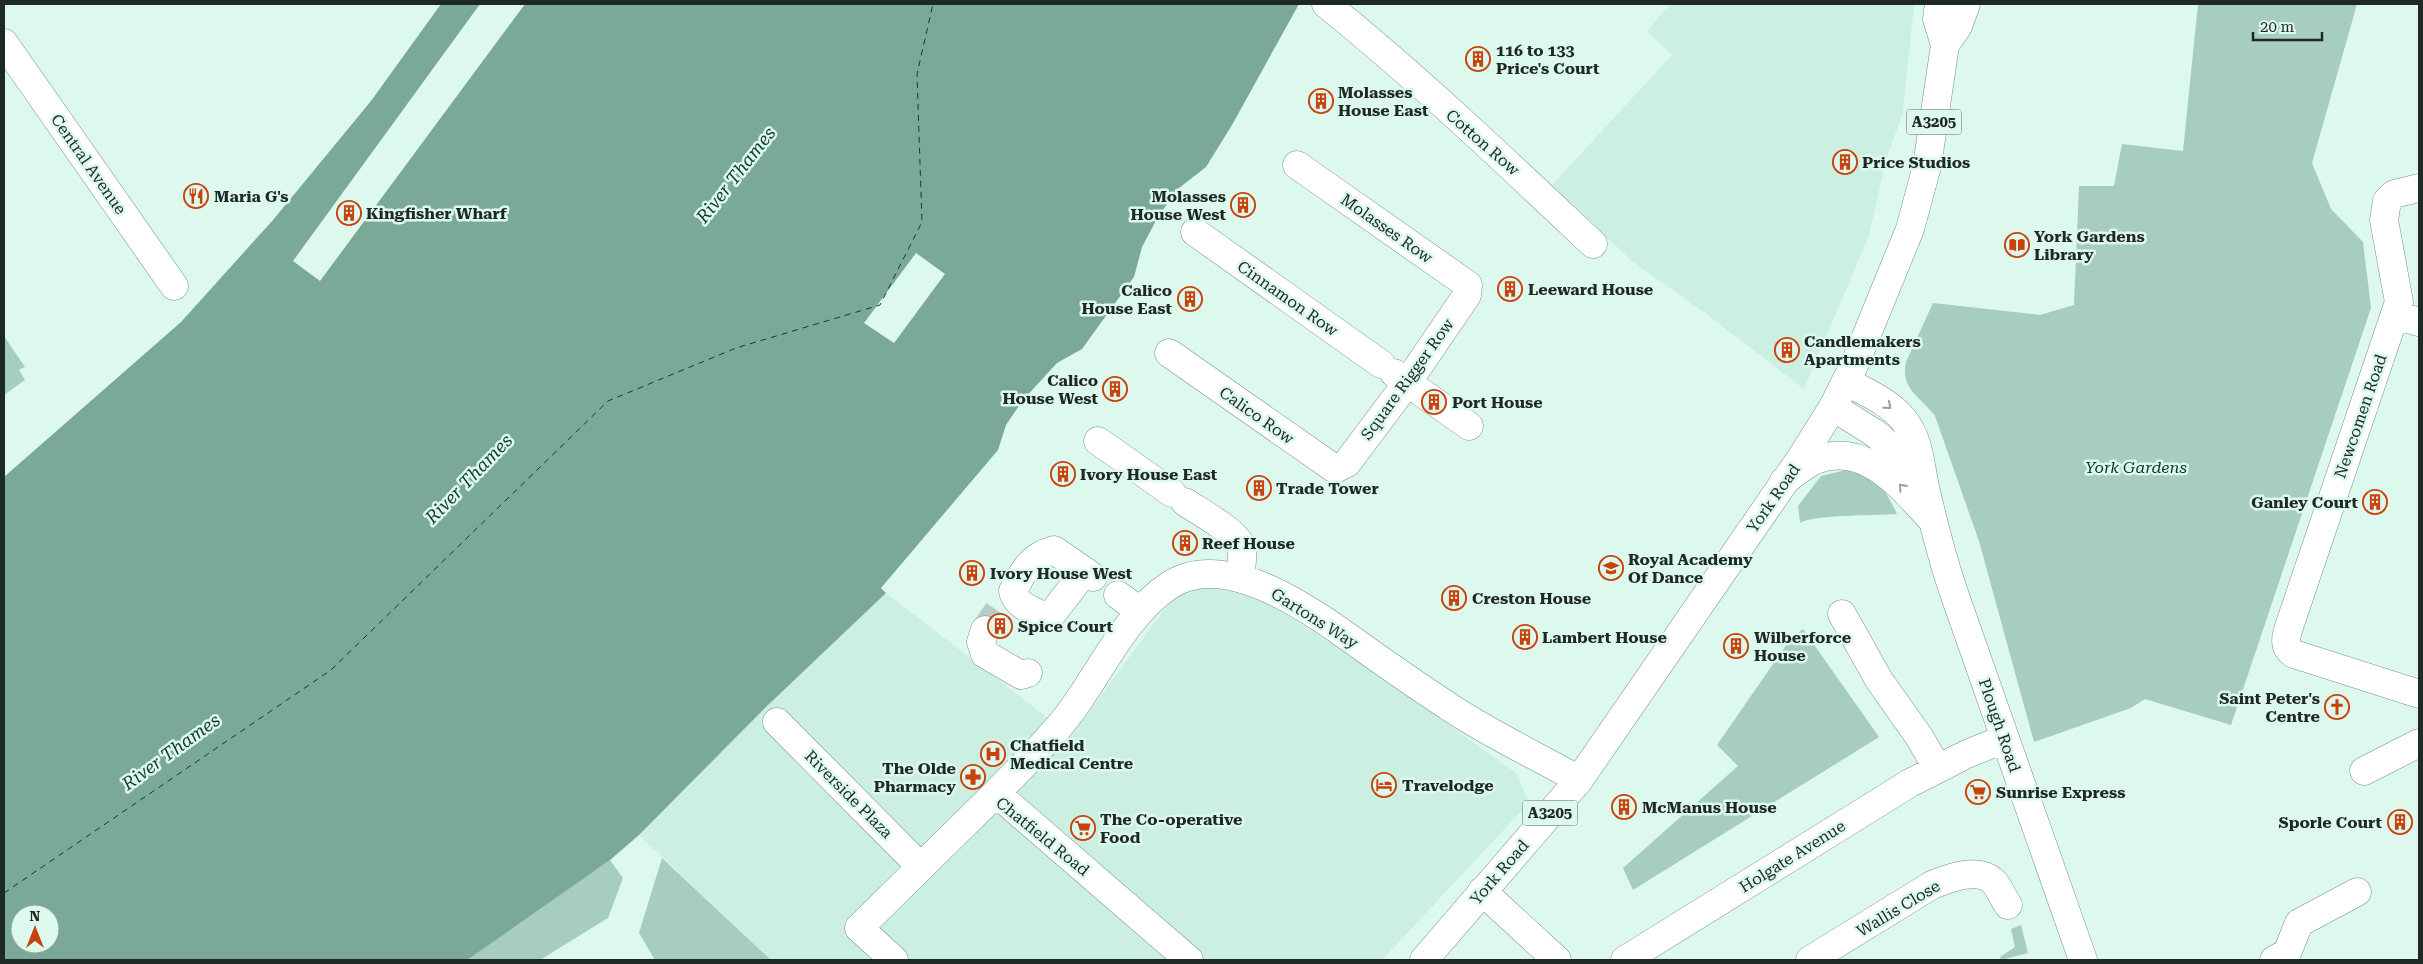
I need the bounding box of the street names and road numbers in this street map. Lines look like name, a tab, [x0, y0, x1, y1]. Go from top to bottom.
street label: Cotton Row	[1442, 105, 1524, 180]
street label: Central Avenue	[47, 110, 130, 218]
road number: A3205	[1906, 110, 1962, 134]
street label: Molasses Row	[1337, 190, 1437, 267]
street label: Cinnamon Row	[1234, 257, 1342, 341]
street label: Square Rigger Row	[1357, 314, 1458, 444]
street label: Newcomen Road	[2330, 352, 2391, 481]
street label: Calico Row	[1216, 383, 1298, 448]
street label: York Road	[1743, 460, 1804, 536]
street label: Gartons Way	[1268, 584, 1362, 653]
street label: Plough Road	[1975, 676, 2024, 774]
street label: Riverside Plaza	[801, 747, 897, 842]
street label: Chatfield Road	[992, 793, 1093, 880]
road number: A3205	[1522, 800, 1578, 826]
street label: Holgate Avenue	[1736, 816, 1849, 897]
street label: York Road	[1466, 836, 1533, 909]
street label: Wallis Close	[1853, 876, 1943, 941]

